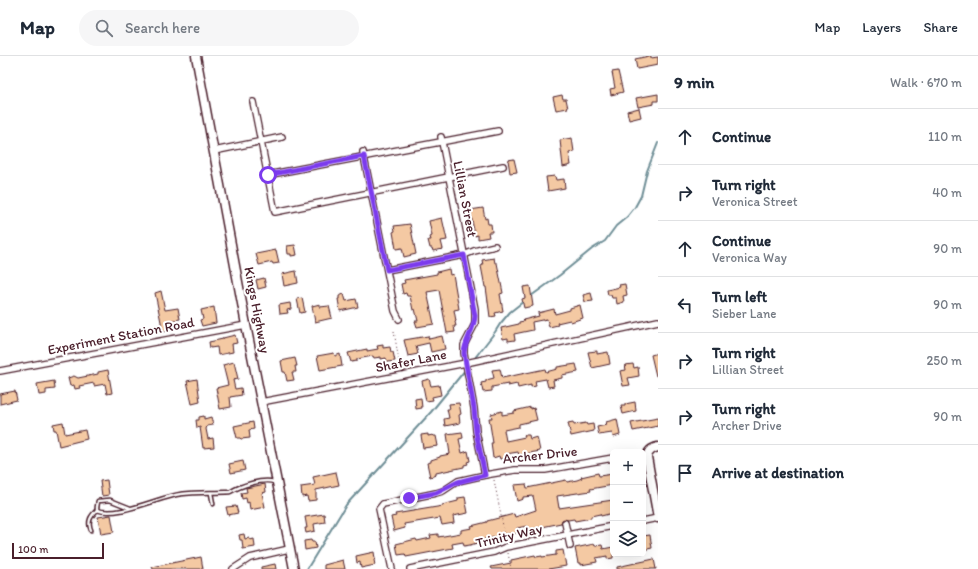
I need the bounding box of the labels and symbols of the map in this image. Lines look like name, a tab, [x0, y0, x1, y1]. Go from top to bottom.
street label: Lillian Street	[449, 159, 481, 239]
route start	[259, 166, 277, 184]
street label: Kings Highway	[240, 265, 274, 355]
street label: Experiment Station Road	[46, 313, 196, 359]
street label: Shafer Lane	[374, 346, 448, 376]
street label: Archer Drive	[502, 443, 578, 467]
route end	[400, 489, 418, 507]
street label: Trinity Way	[474, 520, 544, 552]
scale bar	[12, 541, 104, 560]

